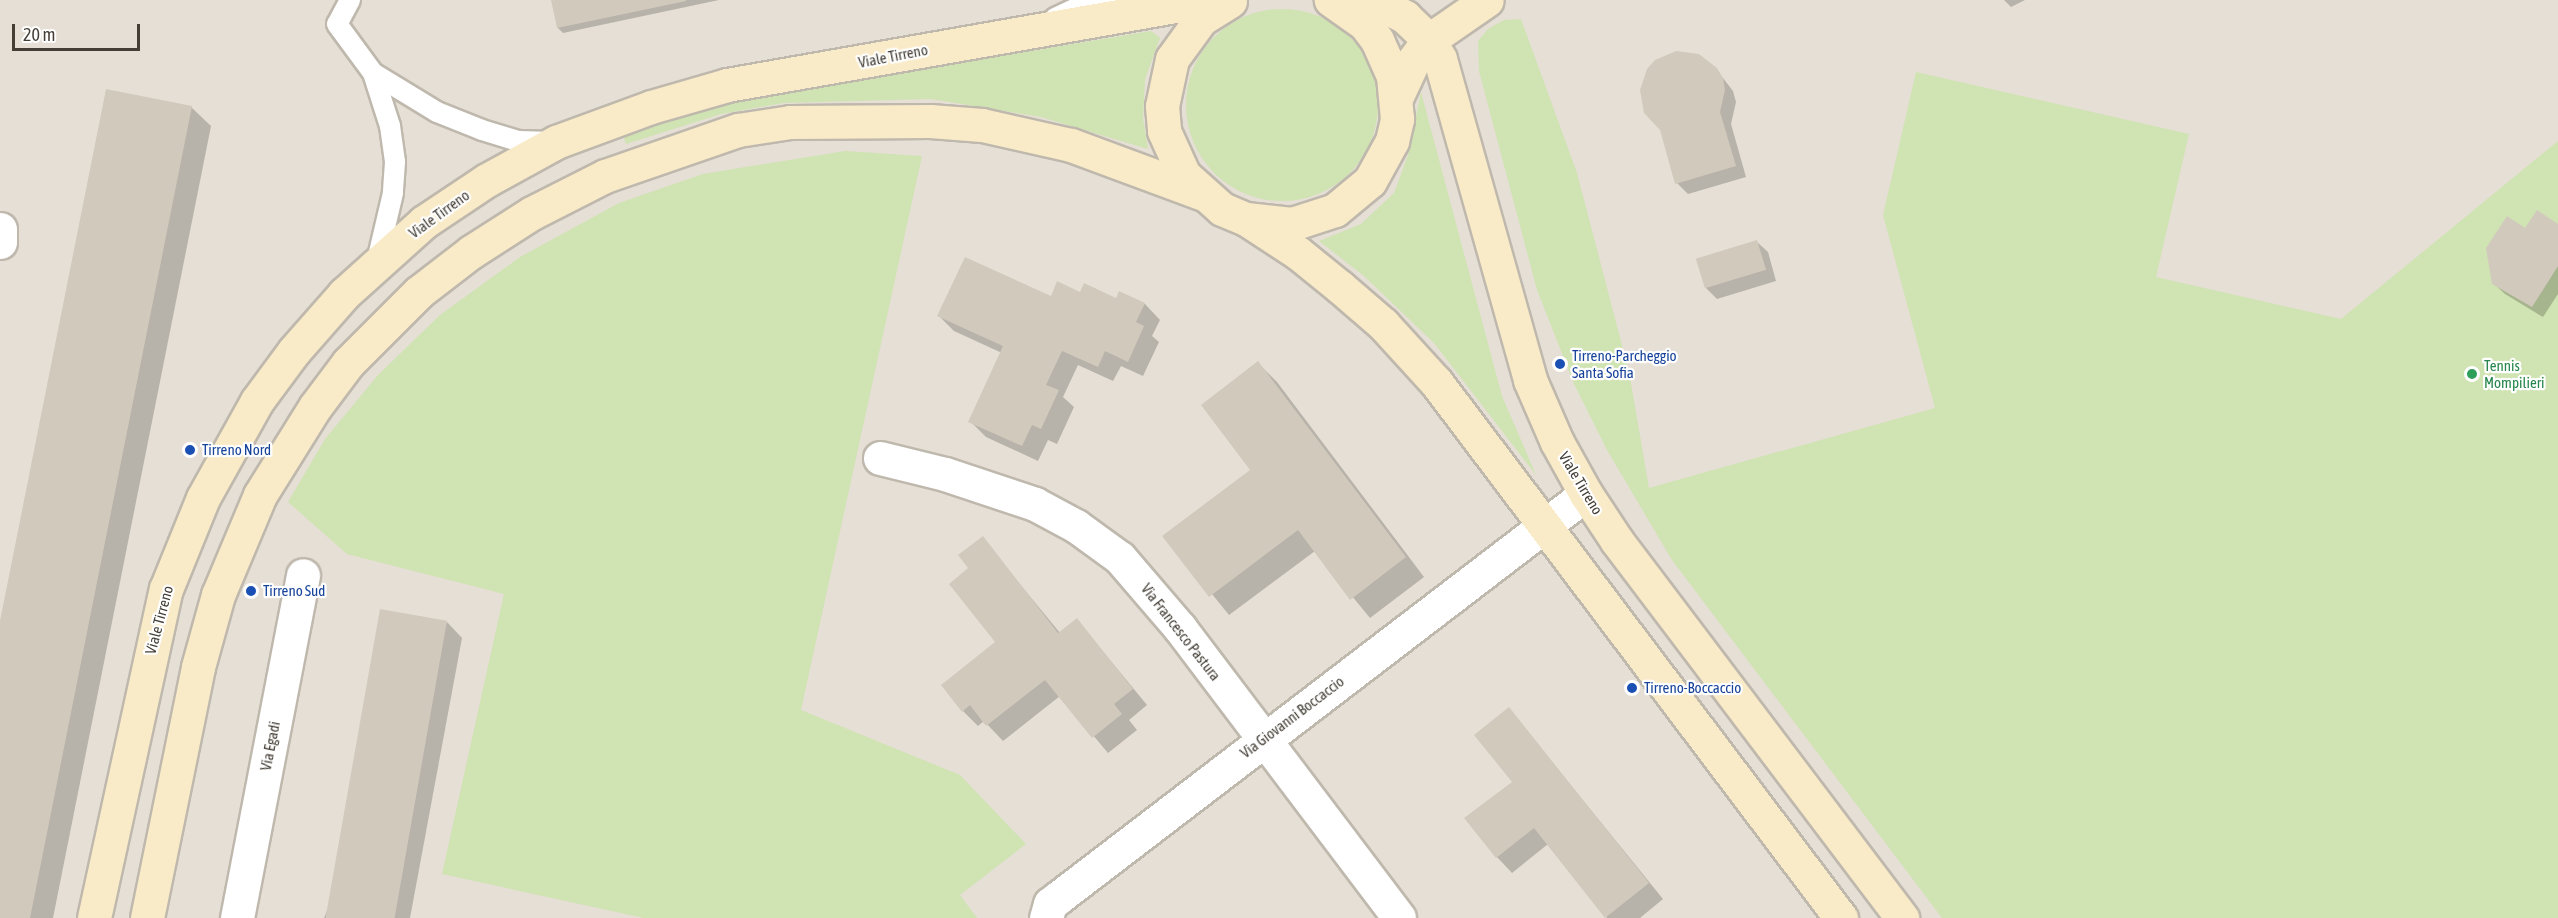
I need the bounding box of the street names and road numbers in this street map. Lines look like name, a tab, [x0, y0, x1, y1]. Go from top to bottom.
street label: Viale Tirreno	[857, 40, 929, 72]
street label: Viale Tirreno	[405, 186, 473, 242]
street label: Viale Tirreno	[1555, 448, 1607, 518]
street label: Via Francesco Pastura	[1138, 580, 1224, 684]
street label: Viale Tirreno	[141, 584, 177, 656]
street label: Via Giovanni Boccaccio	[1237, 672, 1347, 762]
street label: Via Egadi	[256, 720, 284, 772]

